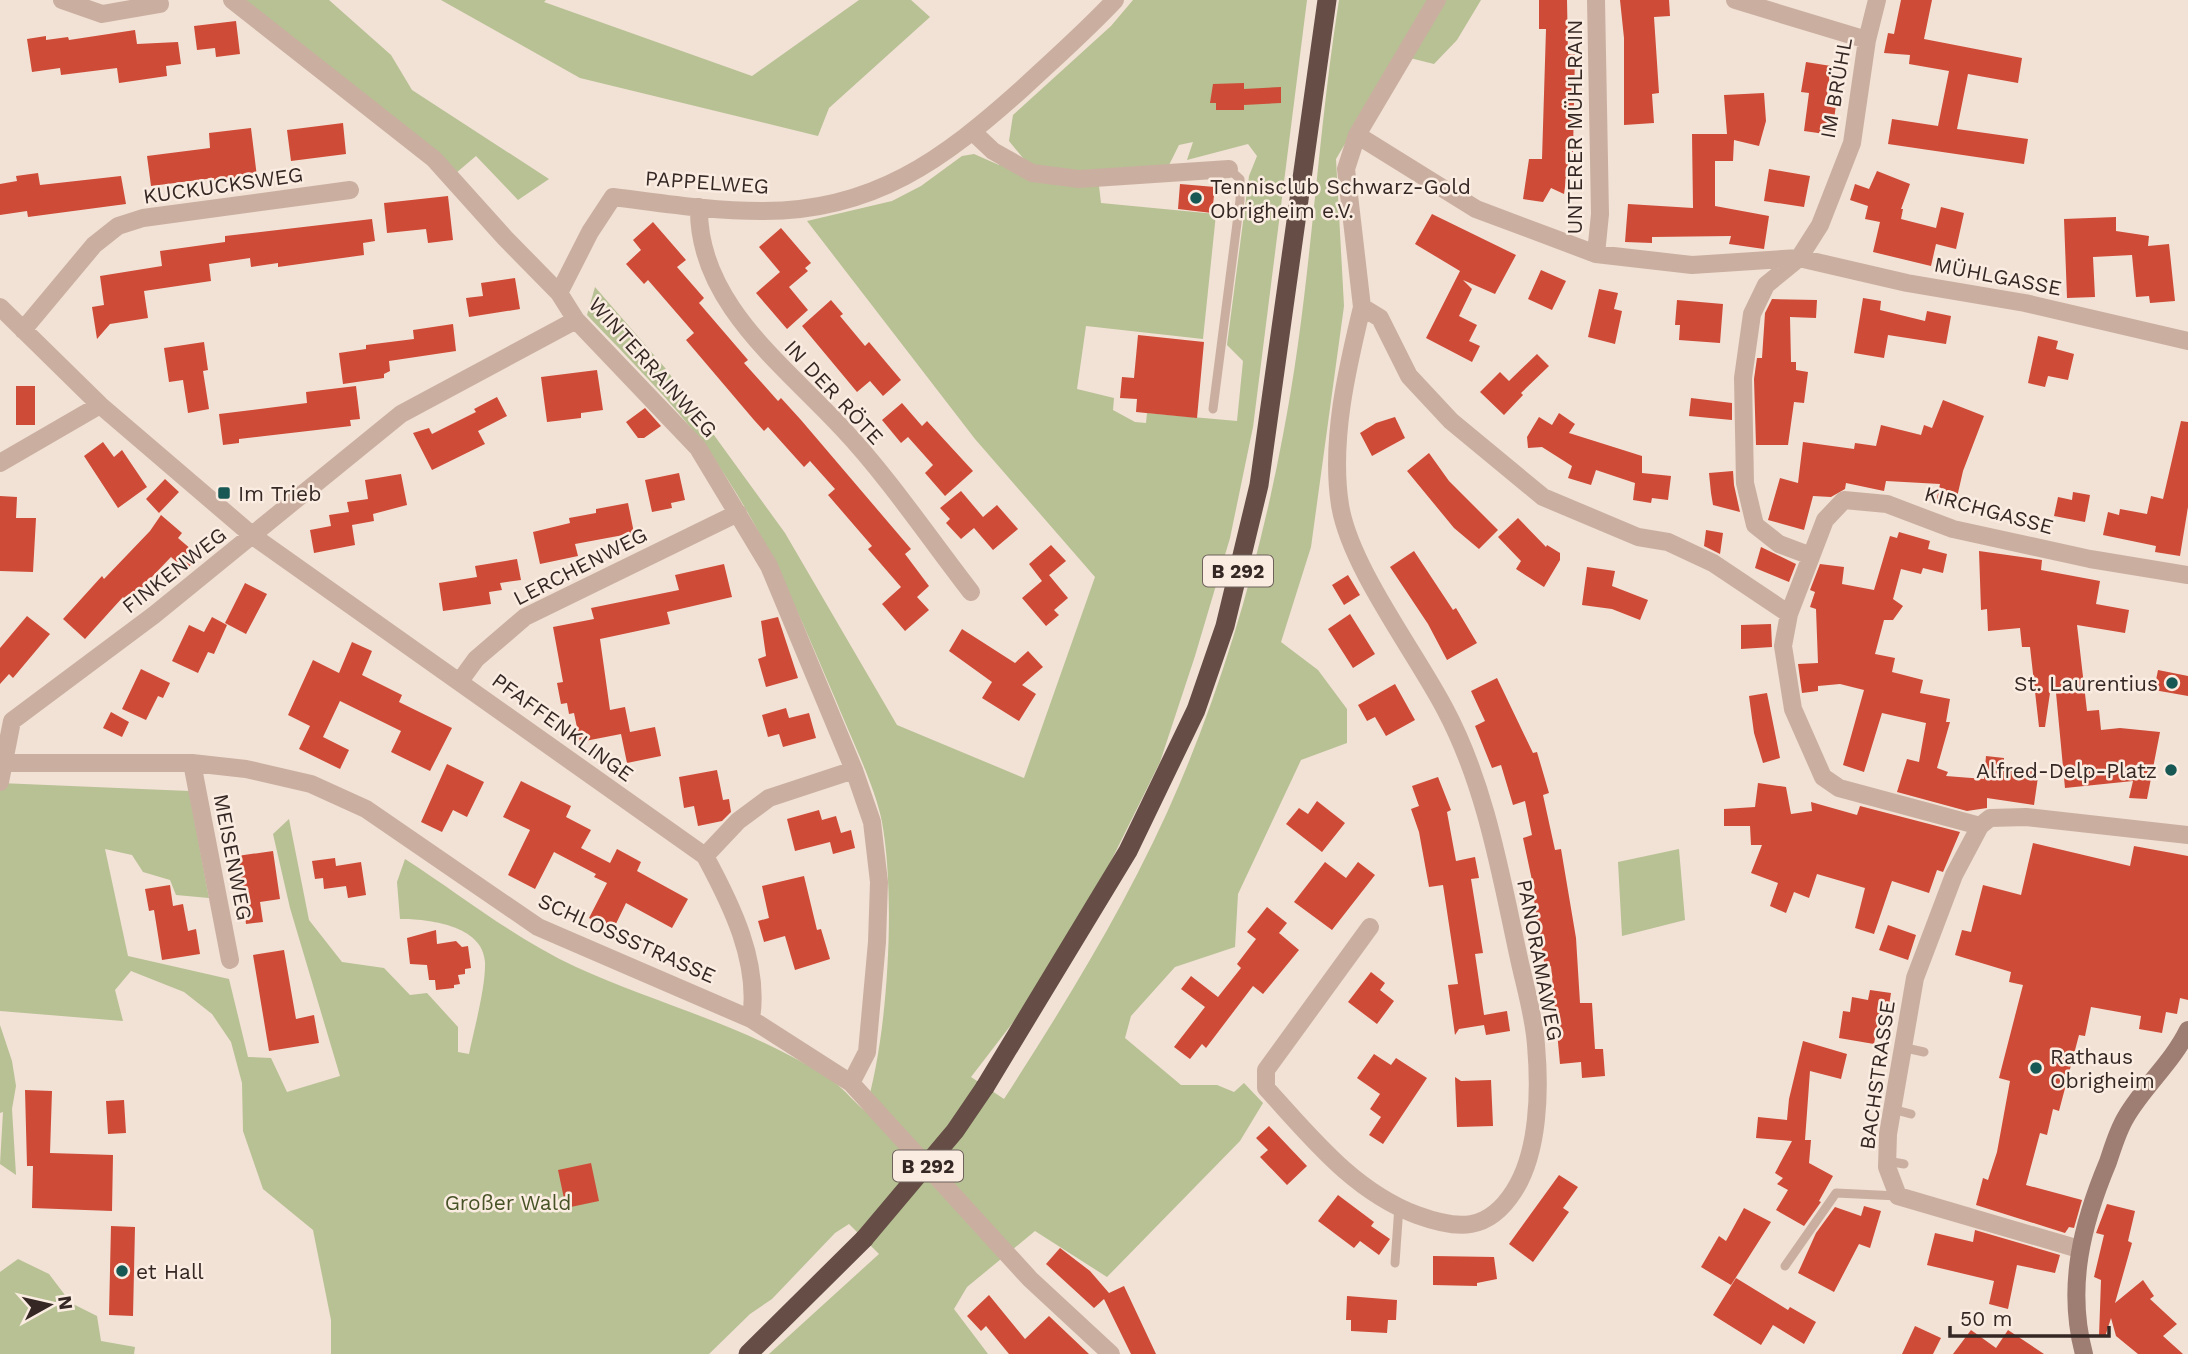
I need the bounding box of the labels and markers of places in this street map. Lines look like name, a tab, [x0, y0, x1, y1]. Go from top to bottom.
place label: Tennisclub Schwarz-Gold Obrigheim e.V.	[1210, 174, 1471, 223]
marker: Tennisclub Schwarz-Gold Obrigheim e.V.	[1188, 190, 1204, 206]
place label: Im Trieb	[238, 481, 321, 506]
marker: Im Trieb	[216, 485, 232, 501]
place label: St. Laurentius	[2014, 671, 2158, 696]
marker: St. Laurentius	[2164, 675, 2180, 691]
place label: Alfred-Delp-Platz	[1976, 758, 2157, 783]
marker: Alfred-Delp-Platz	[2163, 762, 2179, 778]
place label: Rathaus Obrigheim	[2050, 1044, 2155, 1093]
marker: Rathaus Obrigheim	[2028, 1060, 2044, 1076]
place label: et Hall	[136, 1259, 204, 1284]
marker: et Hall	[114, 1263, 130, 1279]

